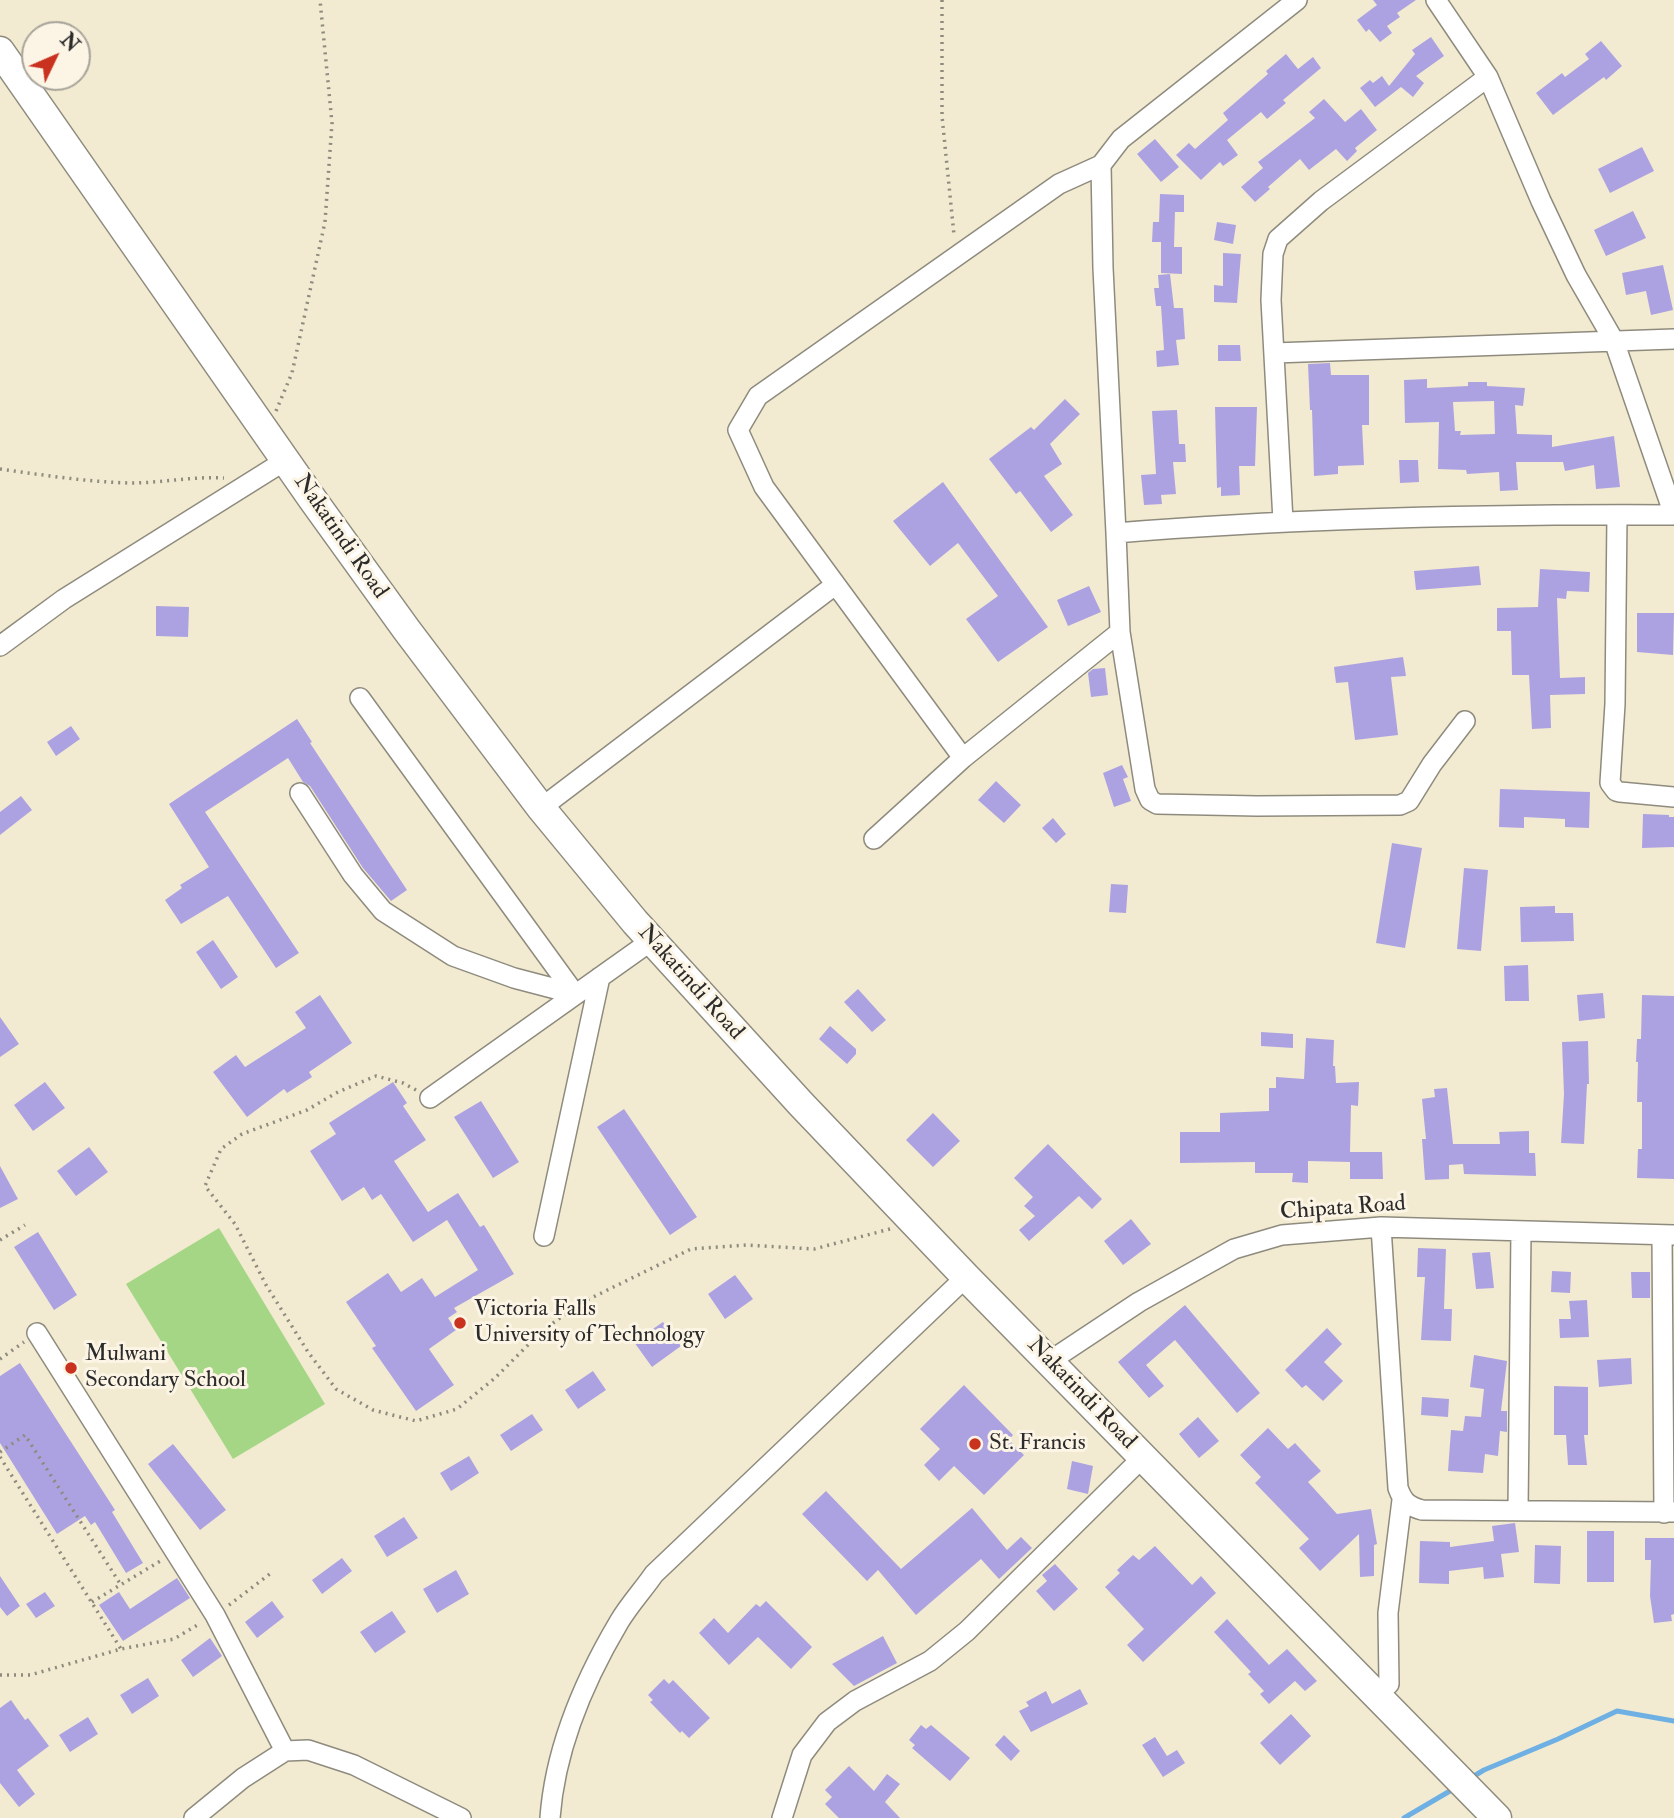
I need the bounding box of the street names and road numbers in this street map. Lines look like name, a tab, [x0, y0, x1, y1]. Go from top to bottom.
street label: Nakatindi Road	[287, 469, 393, 605]
street label: Nakatindi Road	[631, 920, 749, 1046]
street label: Chipata Road	[1279, 1191, 1407, 1227]
street label: Nakatindi Road	[1021, 1332, 1141, 1456]

